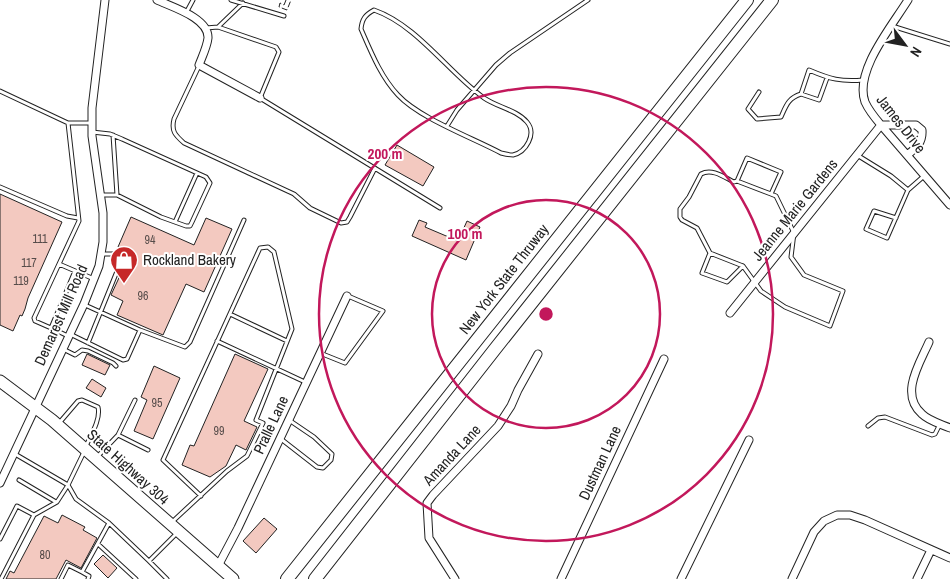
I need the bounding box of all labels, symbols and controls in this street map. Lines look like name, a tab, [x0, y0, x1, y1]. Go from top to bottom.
north arrow	[880, 20, 930, 70]
text: N	[906, 44, 926, 60]
street label: James Drive	[872, 90, 931, 157]
text: 200 m	[368, 143, 402, 164]
street label: Jeanne Marie Gardens	[747, 154, 842, 265]
street label: New York State Thruway	[454, 219, 554, 338]
text: 100 m	[448, 223, 482, 244]
house number: 111	[33, 231, 48, 247]
house number: 94	[145, 232, 156, 248]
shop icon: Rockland Bakery	[109, 245, 139, 284]
place label: Rockland Bakery	[143, 249, 237, 270]
house number: 117	[21, 255, 37, 271]
street label: Demarest Mill Road	[29, 261, 92, 369]
house number: 119	[13, 273, 29, 289]
house number: 96	[138, 288, 148, 304]
centre of rings	[537, 305, 555, 323]
street label: Pralle Lane	[248, 392, 293, 457]
house number: 95	[152, 395, 163, 411]
street label: Amanda Lane	[417, 419, 486, 491]
street label: Dustman Lane	[573, 422, 626, 503]
house number: 99	[214, 423, 224, 439]
street label: State Highway 304	[83, 424, 174, 509]
house number: 80	[40, 547, 50, 563]

